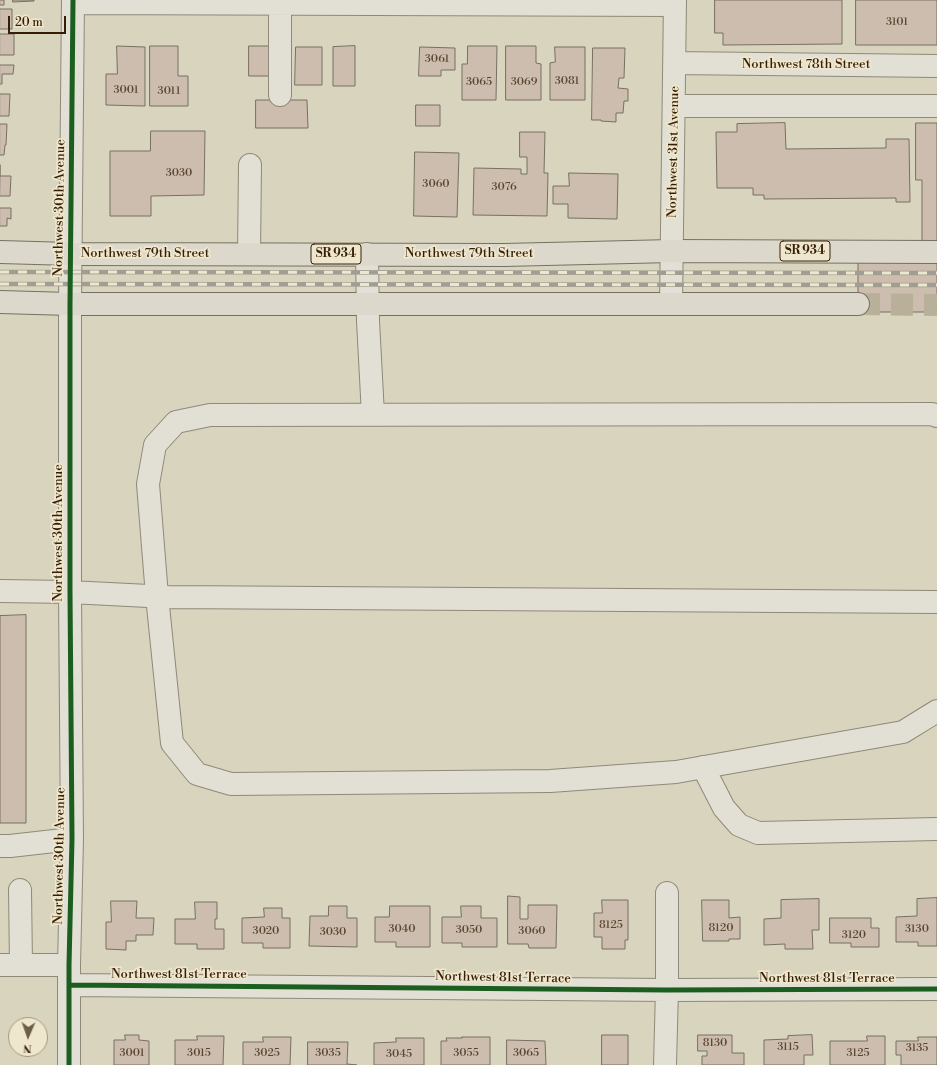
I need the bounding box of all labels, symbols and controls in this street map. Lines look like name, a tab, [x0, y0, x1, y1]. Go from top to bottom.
scale bar	[10, 8, 68, 34]
text: 20 m	[15, 15, 43, 30]
house number: 3101	[886, 15, 908, 29]
house number: 3061	[425, 52, 449, 66]
street label: Northwest 78th Street	[742, 57, 870, 73]
house number: 3081	[555, 74, 579, 88]
house number: 3065	[466, 75, 492, 89]
house number: 3069	[511, 75, 537, 89]
house number: 3001	[113, 83, 139, 97]
house number: 3011	[158, 84, 180, 98]
street label: Northwest 31st Avenue	[665, 86, 683, 218]
street label: Northwest 30th Avenue	[51, 139, 69, 277]
house number: 3030	[166, 166, 192, 180]
house number: 3060	[422, 177, 450, 191]
house number: 3076	[491, 180, 517, 194]
road number: SR 934	[780, 241, 830, 261]
road number: SR 934	[311, 244, 361, 264]
street label: Northwest 79th Street	[81, 246, 209, 262]
street label: Northwest 79th Street	[405, 246, 533, 262]
street label: Northwest 30th Avenue	[51, 464, 67, 602]
street label: Northwest 30th Avenue	[51, 787, 69, 925]
house number: 8125	[599, 918, 623, 932]
house number: 8120	[708, 921, 734, 935]
house number: 3040	[388, 922, 416, 936]
house number: 3130	[905, 922, 929, 936]
house number: 3050	[456, 923, 482, 937]
house number: 3020	[253, 924, 279, 938]
house number: 3060	[518, 924, 546, 938]
house number: 3030	[320, 925, 346, 939]
house number: 3120	[842, 928, 866, 942]
street label: Northwest 81st Terrace	[111, 967, 247, 983]
street label: Northwest 81st Terrace	[435, 969, 571, 987]
street label: Northwest 81st Terrace	[759, 971, 895, 987]
north arrow	[8, 1017, 48, 1057]
house number: 8130	[703, 1036, 727, 1050]
house number: 3115	[777, 1040, 799, 1054]
text: N	[23, 1041, 32, 1055]
house number: 3135	[906, 1041, 928, 1055]
house number: 3001	[119, 1046, 145, 1060]
house number: 3015	[187, 1046, 211, 1060]
house number: 3025	[254, 1046, 280, 1060]
house number: 3035	[315, 1046, 341, 1060]
house number: 3055	[453, 1046, 479, 1060]
house number: 3065	[513, 1046, 539, 1060]
house number: 3125	[846, 1046, 870, 1060]
house number: 3045	[386, 1047, 412, 1061]

